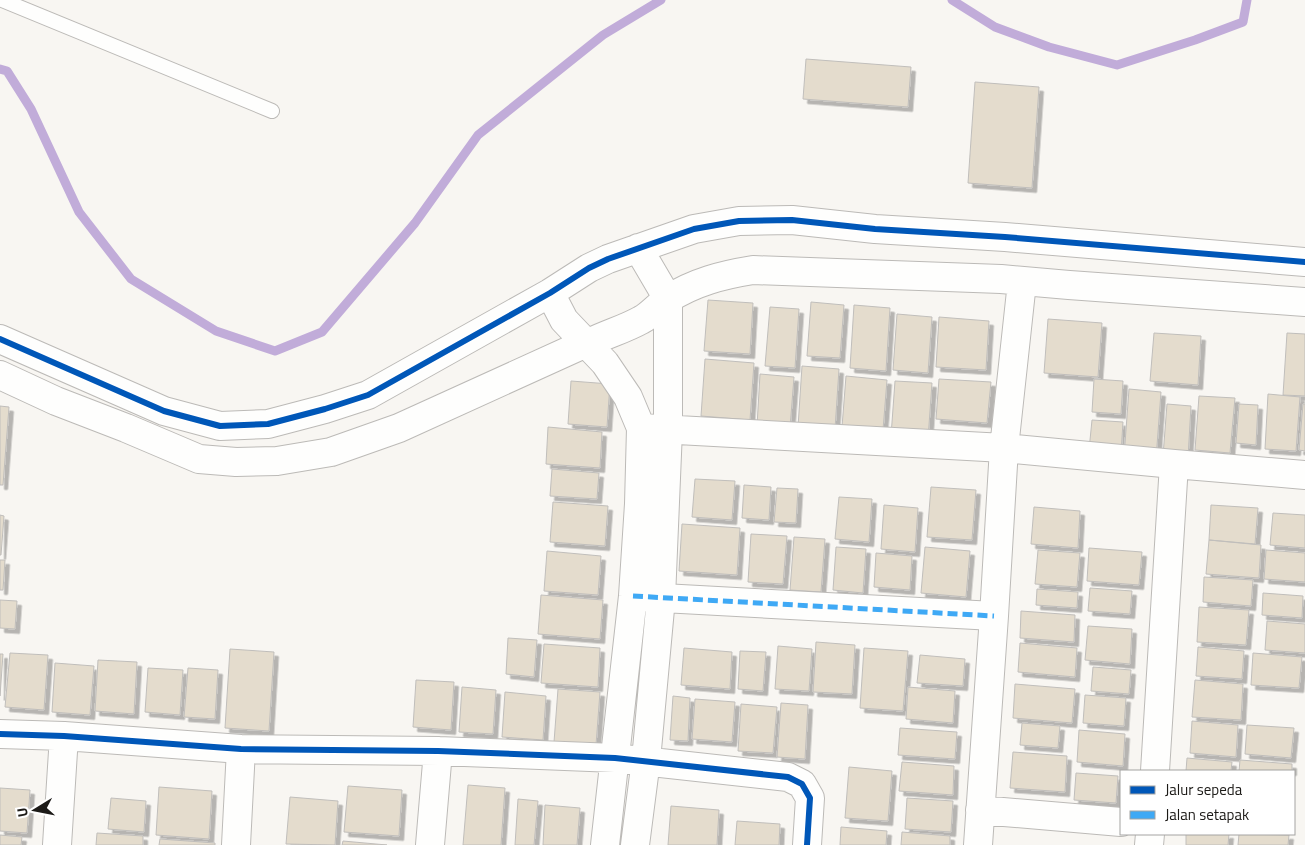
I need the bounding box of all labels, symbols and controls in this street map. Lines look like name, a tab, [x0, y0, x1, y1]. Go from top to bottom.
legend	[1120, 770, 1295, 835]
text: Jalur sepeda	[1165, 778, 1243, 801]
north arrow	[10, 785, 60, 835]
text: Jalan setapak	[1165, 803, 1249, 826]
text: U	[11, 806, 33, 819]

